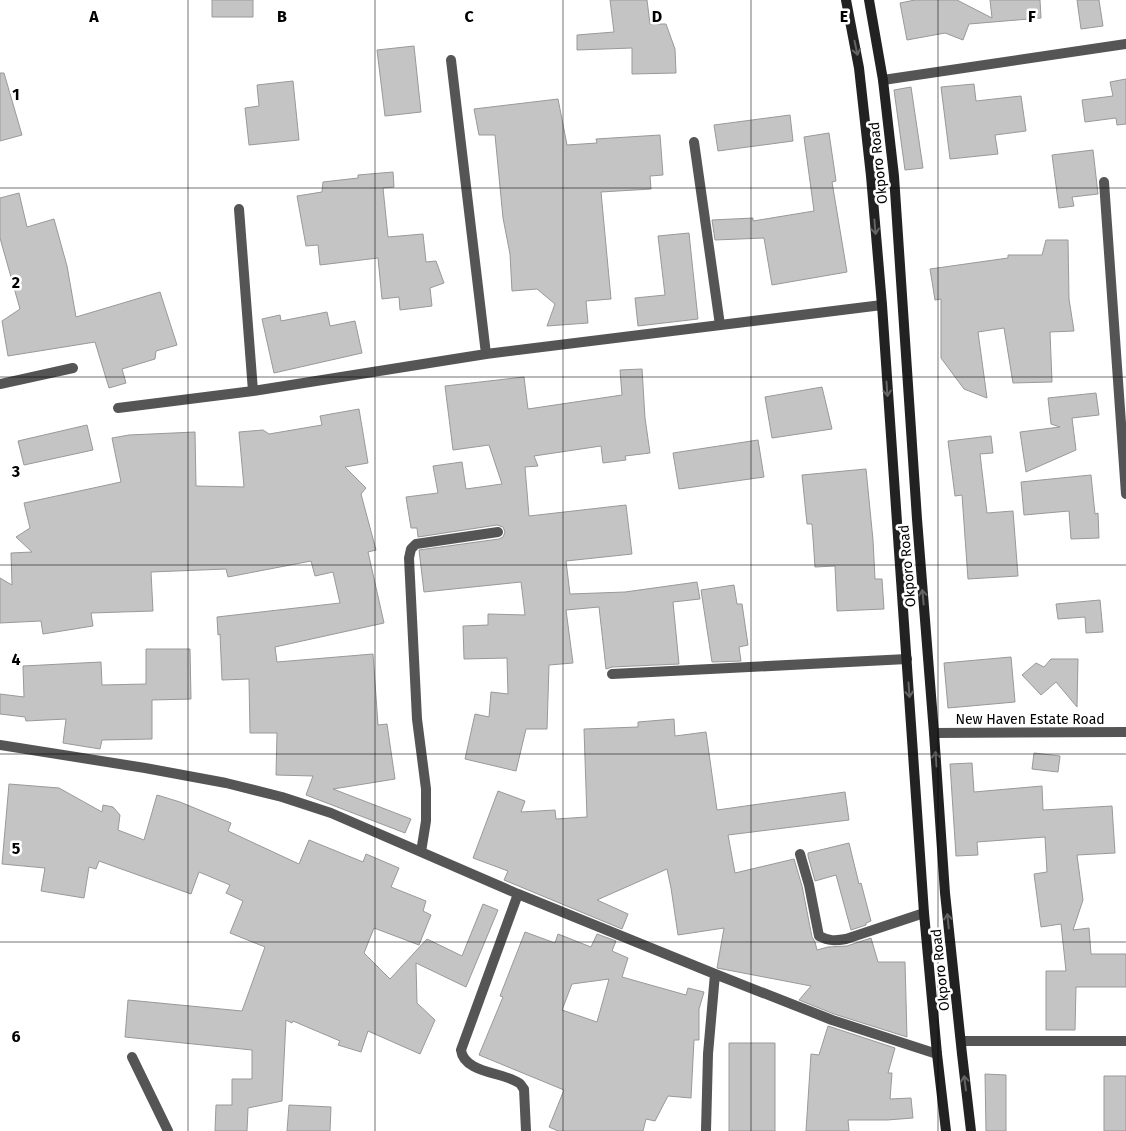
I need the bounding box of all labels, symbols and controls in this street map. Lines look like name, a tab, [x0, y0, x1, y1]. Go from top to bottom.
text: A	[88, 7, 99, 26]
text: B	[277, 7, 287, 26]
text: C	[464, 7, 474, 26]
text: D	[652, 7, 662, 26]
text: E	[840, 7, 848, 26]
text: F	[1028, 7, 1036, 26]
one-way arrow	[851, 39, 861, 55]
text: 1	[12, 85, 20, 104]
street label: Okporo Road	[866, 121, 891, 205]
one-way arrow	[870, 218, 880, 234]
text: 2	[12, 273, 20, 292]
one-way arrow	[883, 380, 892, 396]
text: 3	[11, 462, 20, 481]
street label: Okporo Road	[895, 524, 920, 608]
one-way arrow	[919, 589, 928, 605]
text: 4	[11, 650, 21, 669]
one-way arrow	[905, 682, 914, 698]
street label: New Haven Estate Road	[955, 711, 1105, 728]
one-way arrow	[931, 751, 941, 767]
text: 5	[12, 839, 21, 858]
one-way arrow	[943, 913, 953, 929]
street label: Okporo Road	[928, 928, 953, 1012]
text: 6	[11, 1027, 21, 1046]
one-way arrow	[960, 1075, 970, 1091]

